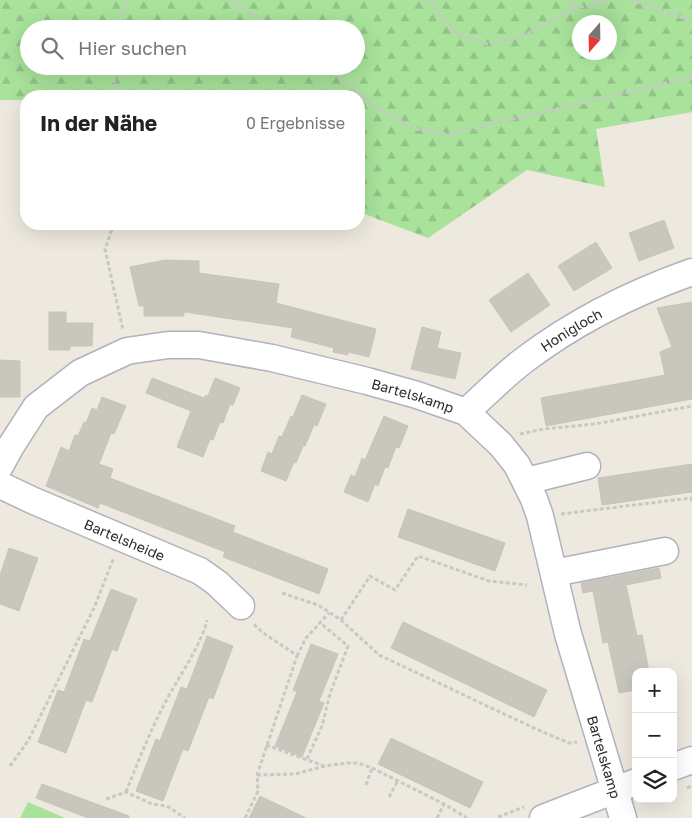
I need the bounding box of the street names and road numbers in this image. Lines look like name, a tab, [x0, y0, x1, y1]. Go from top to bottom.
street label: Honigloch	[537, 304, 605, 354]
street label: Bartelskamp	[370, 374, 456, 416]
street label: Bartelsheide	[82, 515, 168, 564]
street label: Bartelskamp	[584, 713, 625, 800]

